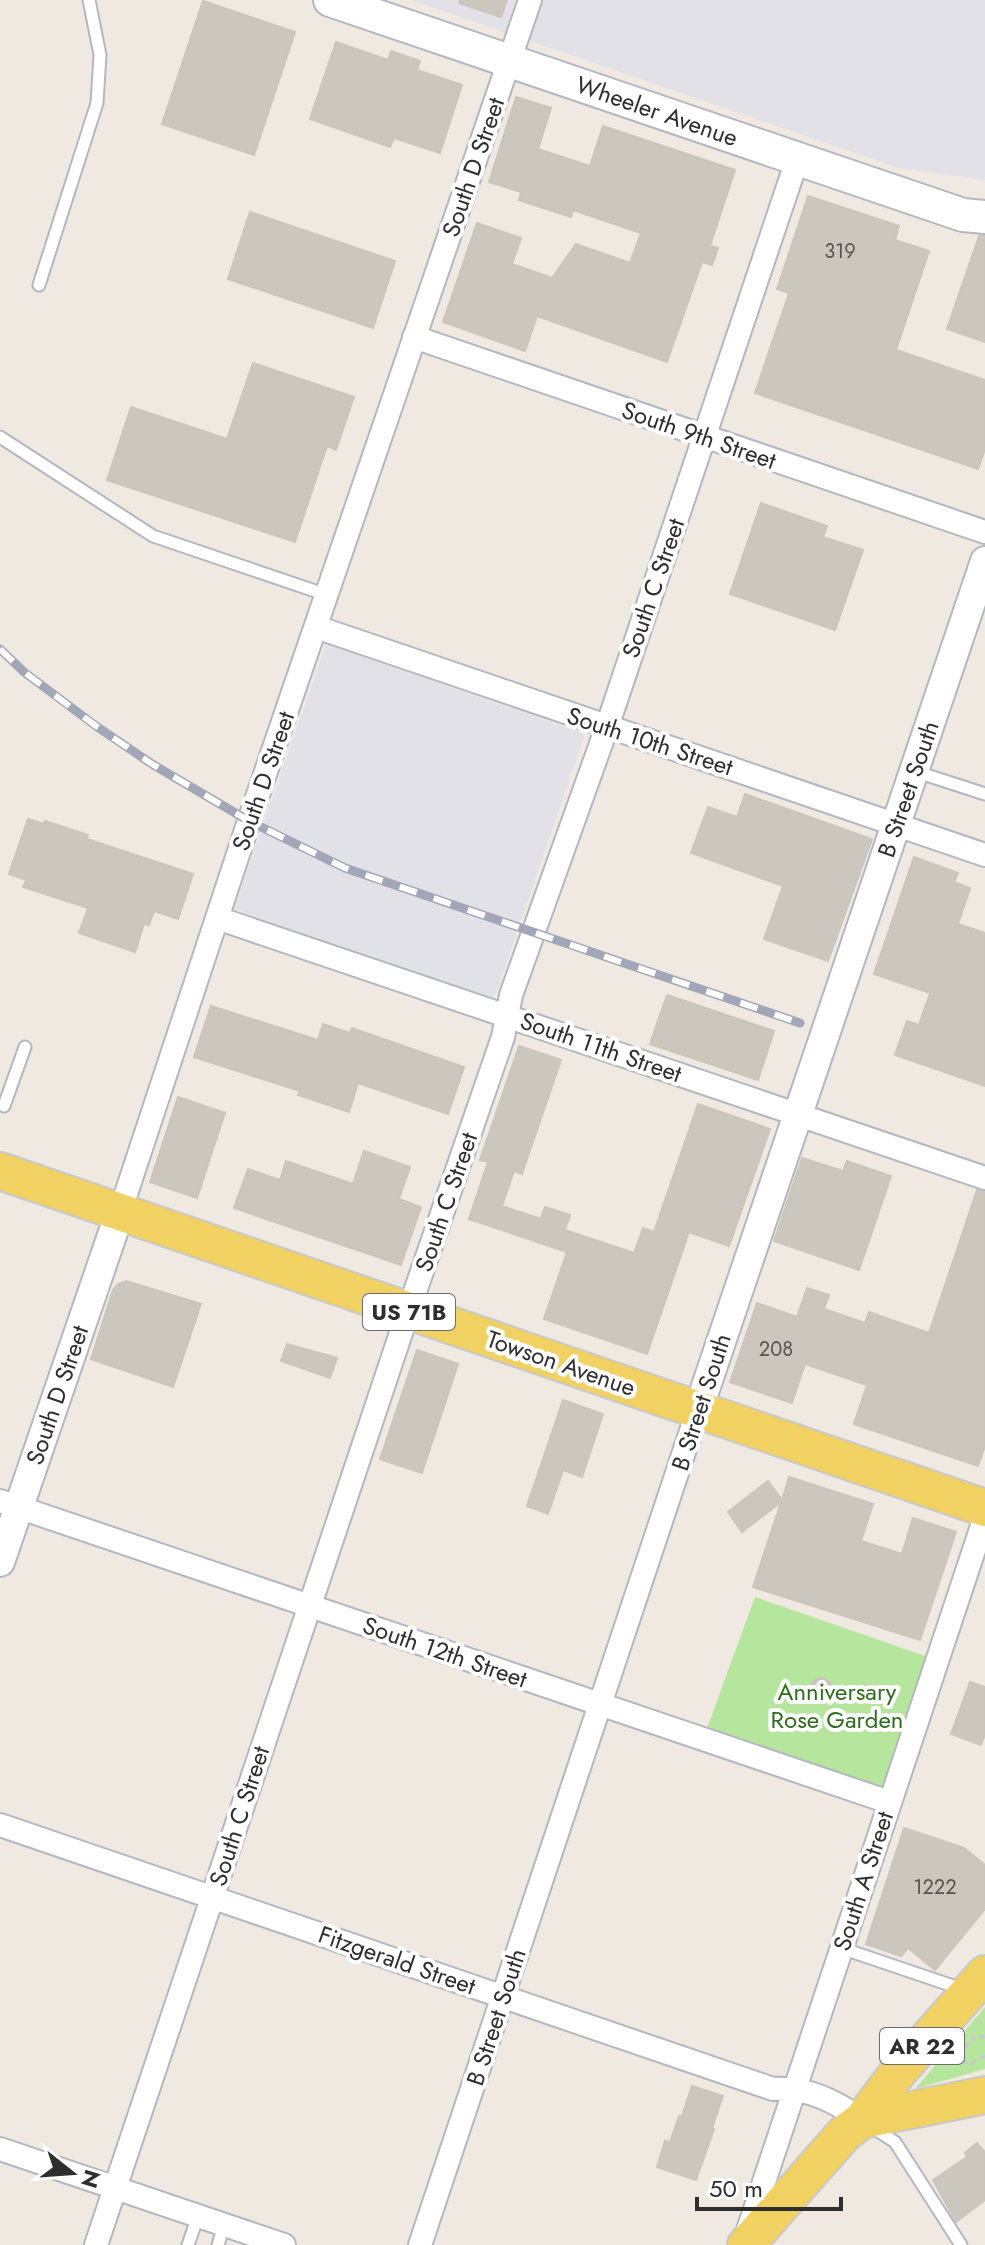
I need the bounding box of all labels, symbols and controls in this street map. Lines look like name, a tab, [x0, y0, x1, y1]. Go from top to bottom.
street label: Wheeler Avenue	[571, 67, 743, 155]
street label: South D Street	[433, 92, 513, 241]
house number: 319	[824, 237, 856, 266]
street label: South 9th Street	[617, 392, 781, 478]
street label: South C Street	[613, 513, 693, 662]
street label: South 10th Street	[563, 698, 738, 784]
street label: South D Street	[223, 706, 303, 855]
street label: B Street South	[868, 716, 948, 862]
street label: South 11th Street	[515, 1003, 687, 1091]
street label: South C Street	[406, 1127, 486, 1276]
road number: US 71B	[363, 1294, 455, 1330]
street label: South D Street	[17, 1320, 97, 1469]
street label: Towson Avenue	[482, 1321, 640, 1405]
street label: B Street South	[662, 1329, 740, 1475]
house number: 208	[759, 1335, 793, 1364]
street label: South 12th Street	[358, 1608, 532, 1697]
park label: Anniversary Rose Garden	[771, 1674, 903, 1737]
street label: South C Street	[200, 1741, 278, 1891]
street label: South A Street	[824, 1807, 902, 1955]
house number: 1222	[913, 1873, 957, 1902]
street label: Fitzgerald Street	[314, 1917, 481, 2003]
street label: B Street South	[457, 1944, 535, 2090]
road number: AR 22	[880, 2028, 964, 2064]
north arrow	[32, 2133, 112, 2213]
scale bar	[697, 2161, 841, 2211]
text: N	[73, 2166, 109, 2192]
text: 50 m	[709, 2171, 763, 2206]

